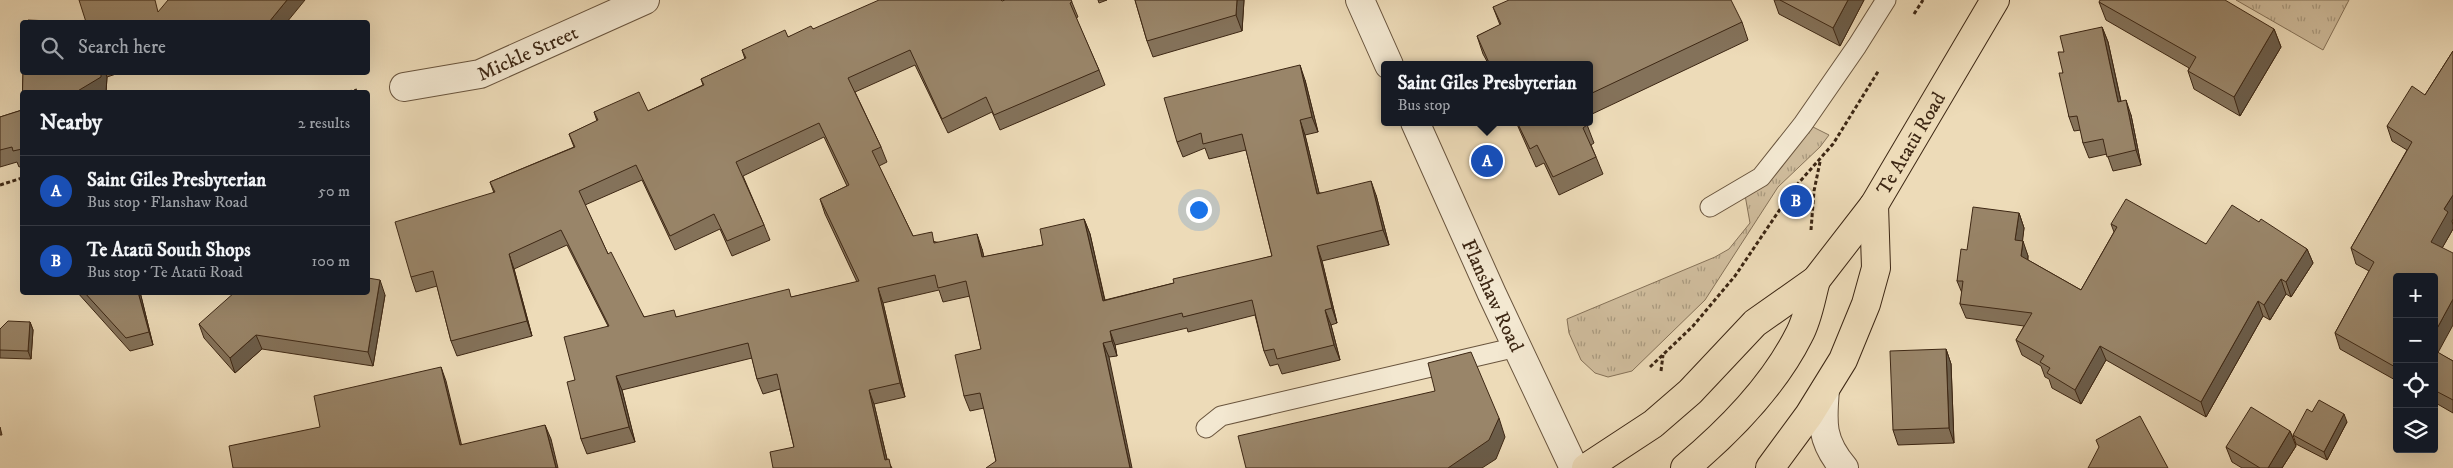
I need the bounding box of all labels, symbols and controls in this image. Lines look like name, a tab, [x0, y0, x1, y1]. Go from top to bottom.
search box	[20, 20, 370, 75]
street label: Mickle Street	[474, 21, 582, 88]
icon: search	[38, 34, 66, 62]
text: Search here	[78, 36, 166, 59]
popup	[1381, 61, 1593, 126]
text: Saint Giles Presbyterian	[1397, 72, 1577, 95]
street label: Te Atatū Road	[1872, 88, 1952, 200]
text: Bus stop	[1397, 95, 1450, 115]
text: Nearby	[40, 110, 102, 136]
text: 2 results	[298, 113, 350, 133]
pin: A	[1471, 142, 1503, 180]
text: Saint Giles Presbyterian	[87, 169, 266, 192]
text: A	[51, 181, 61, 201]
text: 50 m	[318, 181, 350, 201]
pin: B	[1780, 182, 1812, 220]
text: Bus stop · Flanshaw Road	[87, 192, 248, 212]
your location	[1186, 197, 1212, 223]
street label: Flanshaw Road	[1455, 236, 1528, 356]
text: Te Atatū South Shops	[87, 239, 251, 262]
text: B	[51, 251, 61, 271]
text: 100 m	[312, 251, 350, 271]
text: Bus stop · Te Atatū Road	[87, 262, 243, 282]
map controls	[2393, 273, 2438, 453]
button: +	[2393, 273, 2438, 318]
button: −	[2393, 318, 2438, 363]
button: locate	[2393, 363, 2438, 408]
button: layers	[2393, 408, 2438, 453]

